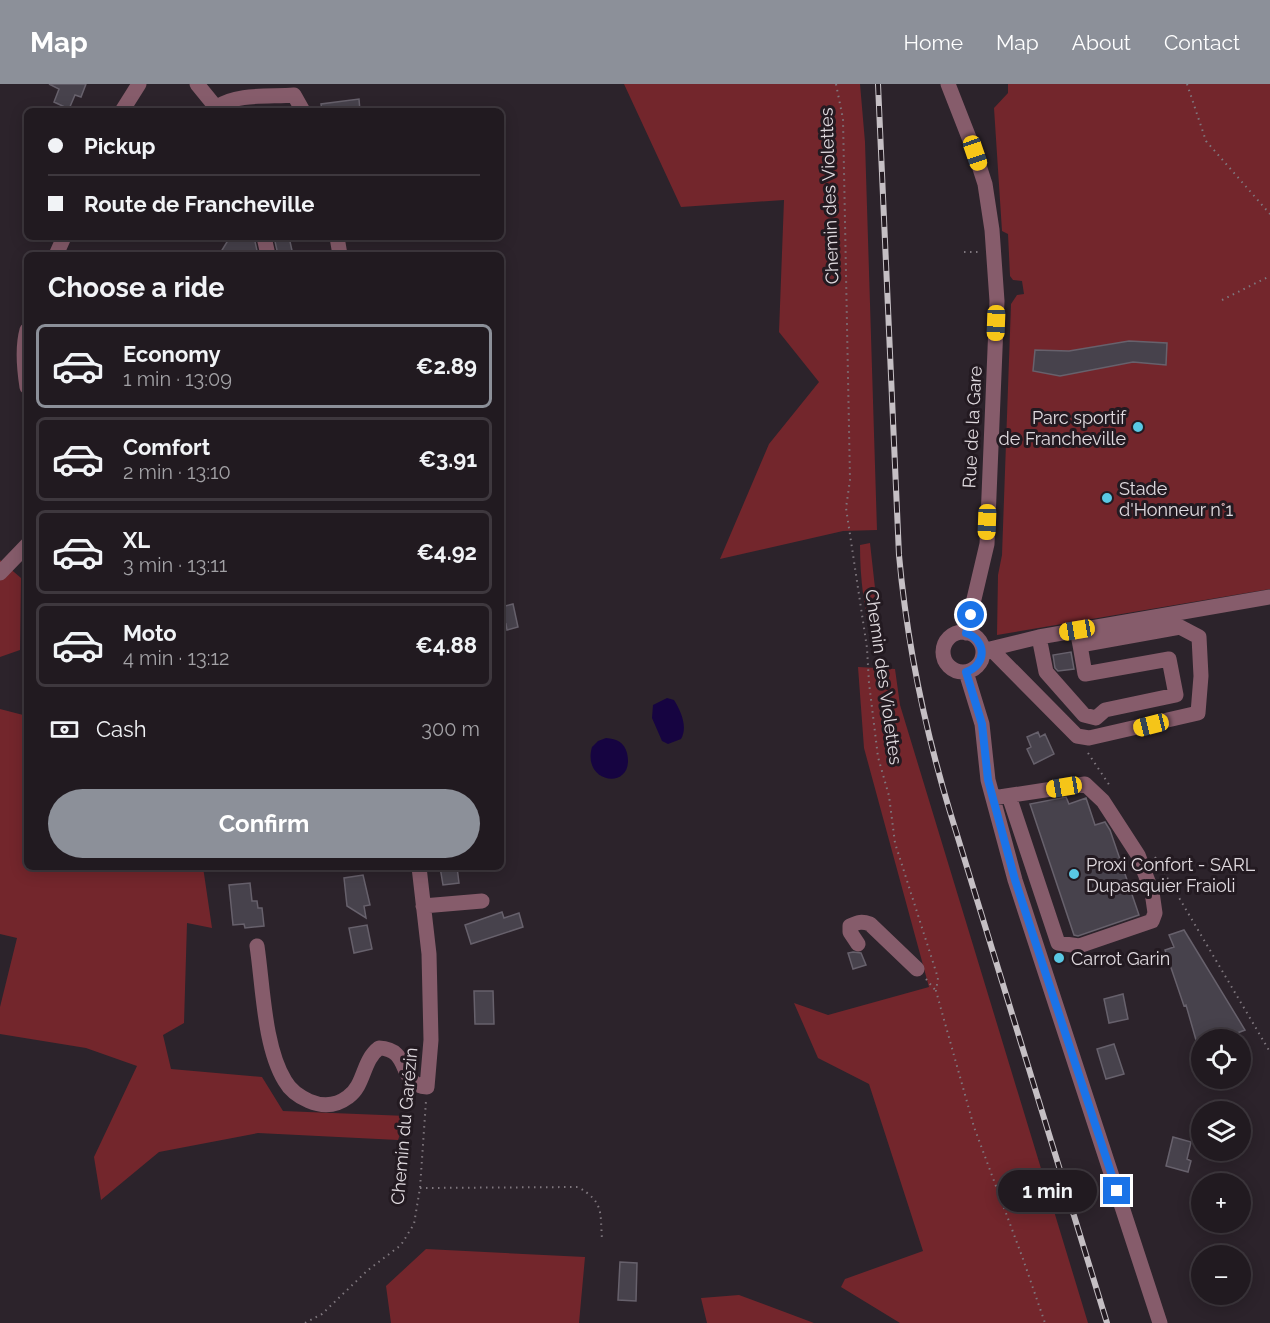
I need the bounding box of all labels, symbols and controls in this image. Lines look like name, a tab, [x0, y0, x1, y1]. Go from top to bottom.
text: Map	[30, 26, 88, 59]
text: Home	[904, 30, 963, 55]
text: Map	[996, 30, 1039, 55]
text: About	[1072, 30, 1131, 55]
text: Contact	[1164, 30, 1240, 55]
street label: Chemin des Violettes	[815, 107, 843, 285]
text: Pickup	[84, 133, 156, 159]
car	[961, 133, 989, 173]
text: Route de Francheville	[84, 191, 314, 217]
text: Choose a ride	[48, 272, 224, 303]
car	[986, 305, 1006, 341]
icon: car	[51, 339, 105, 393]
text: Economy	[123, 341, 221, 367]
text: €2.89	[416, 353, 477, 379]
street label: Rue de la Gare	[958, 365, 986, 489]
text: 1 min · 13:09	[123, 367, 232, 391]
place label: Parc sportif de Francheville	[999, 407, 1127, 449]
marker: Parc sportif de Francheville	[1131, 420, 1145, 434]
icon: car	[51, 432, 105, 486]
text: Comfort	[123, 434, 210, 460]
text: €3.91	[418, 446, 477, 472]
text: 2 min · 13:10	[123, 460, 231, 484]
place label: Stade d'Honneur n°1	[1119, 478, 1234, 520]
marker: Stade d'Honneur n°1	[1100, 491, 1114, 505]
car	[977, 504, 997, 540]
icon: car	[51, 525, 105, 579]
text: XL	[123, 527, 150, 553]
text: €4.92	[417, 539, 477, 565]
text: 3 min · 13:11	[123, 553, 227, 577]
street label: Chemin des Violettes	[861, 588, 907, 766]
route start	[957, 601, 984, 628]
icon: car	[51, 618, 105, 672]
car	[1058, 618, 1096, 642]
text: Moto	[123, 620, 177, 646]
text: €4.88	[415, 632, 477, 658]
text: 4 min · 13:12	[123, 646, 229, 670]
car	[1131, 712, 1171, 738]
icon: cash	[48, 713, 81, 746]
text: Cash	[96, 716, 147, 742]
text: 300 m	[421, 717, 480, 741]
car	[1045, 775, 1083, 799]
button: Confirm	[48, 789, 480, 858]
place label: Proxi Confort - SARL Dupasquier Fraioli	[1086, 854, 1256, 896]
marker: Proxi Confort - SARL Dupasquier Fraioli	[1067, 867, 1081, 881]
place label: Carrot Garin	[1071, 948, 1170, 969]
marker: Carrot Garin	[1052, 951, 1066, 965]
map controls	[1191, 1029, 1251, 1305]
button: locate	[1191, 1029, 1251, 1089]
street label: Chemin du Garézin	[387, 1046, 421, 1206]
button: layers	[1191, 1101, 1251, 1161]
callout: 1 min	[997, 1170, 1096, 1212]
button: +	[1191, 1173, 1251, 1233]
route end	[1103, 1177, 1130, 1204]
text: 1 min	[1022, 1179, 1073, 1203]
button: −	[1191, 1245, 1251, 1305]

